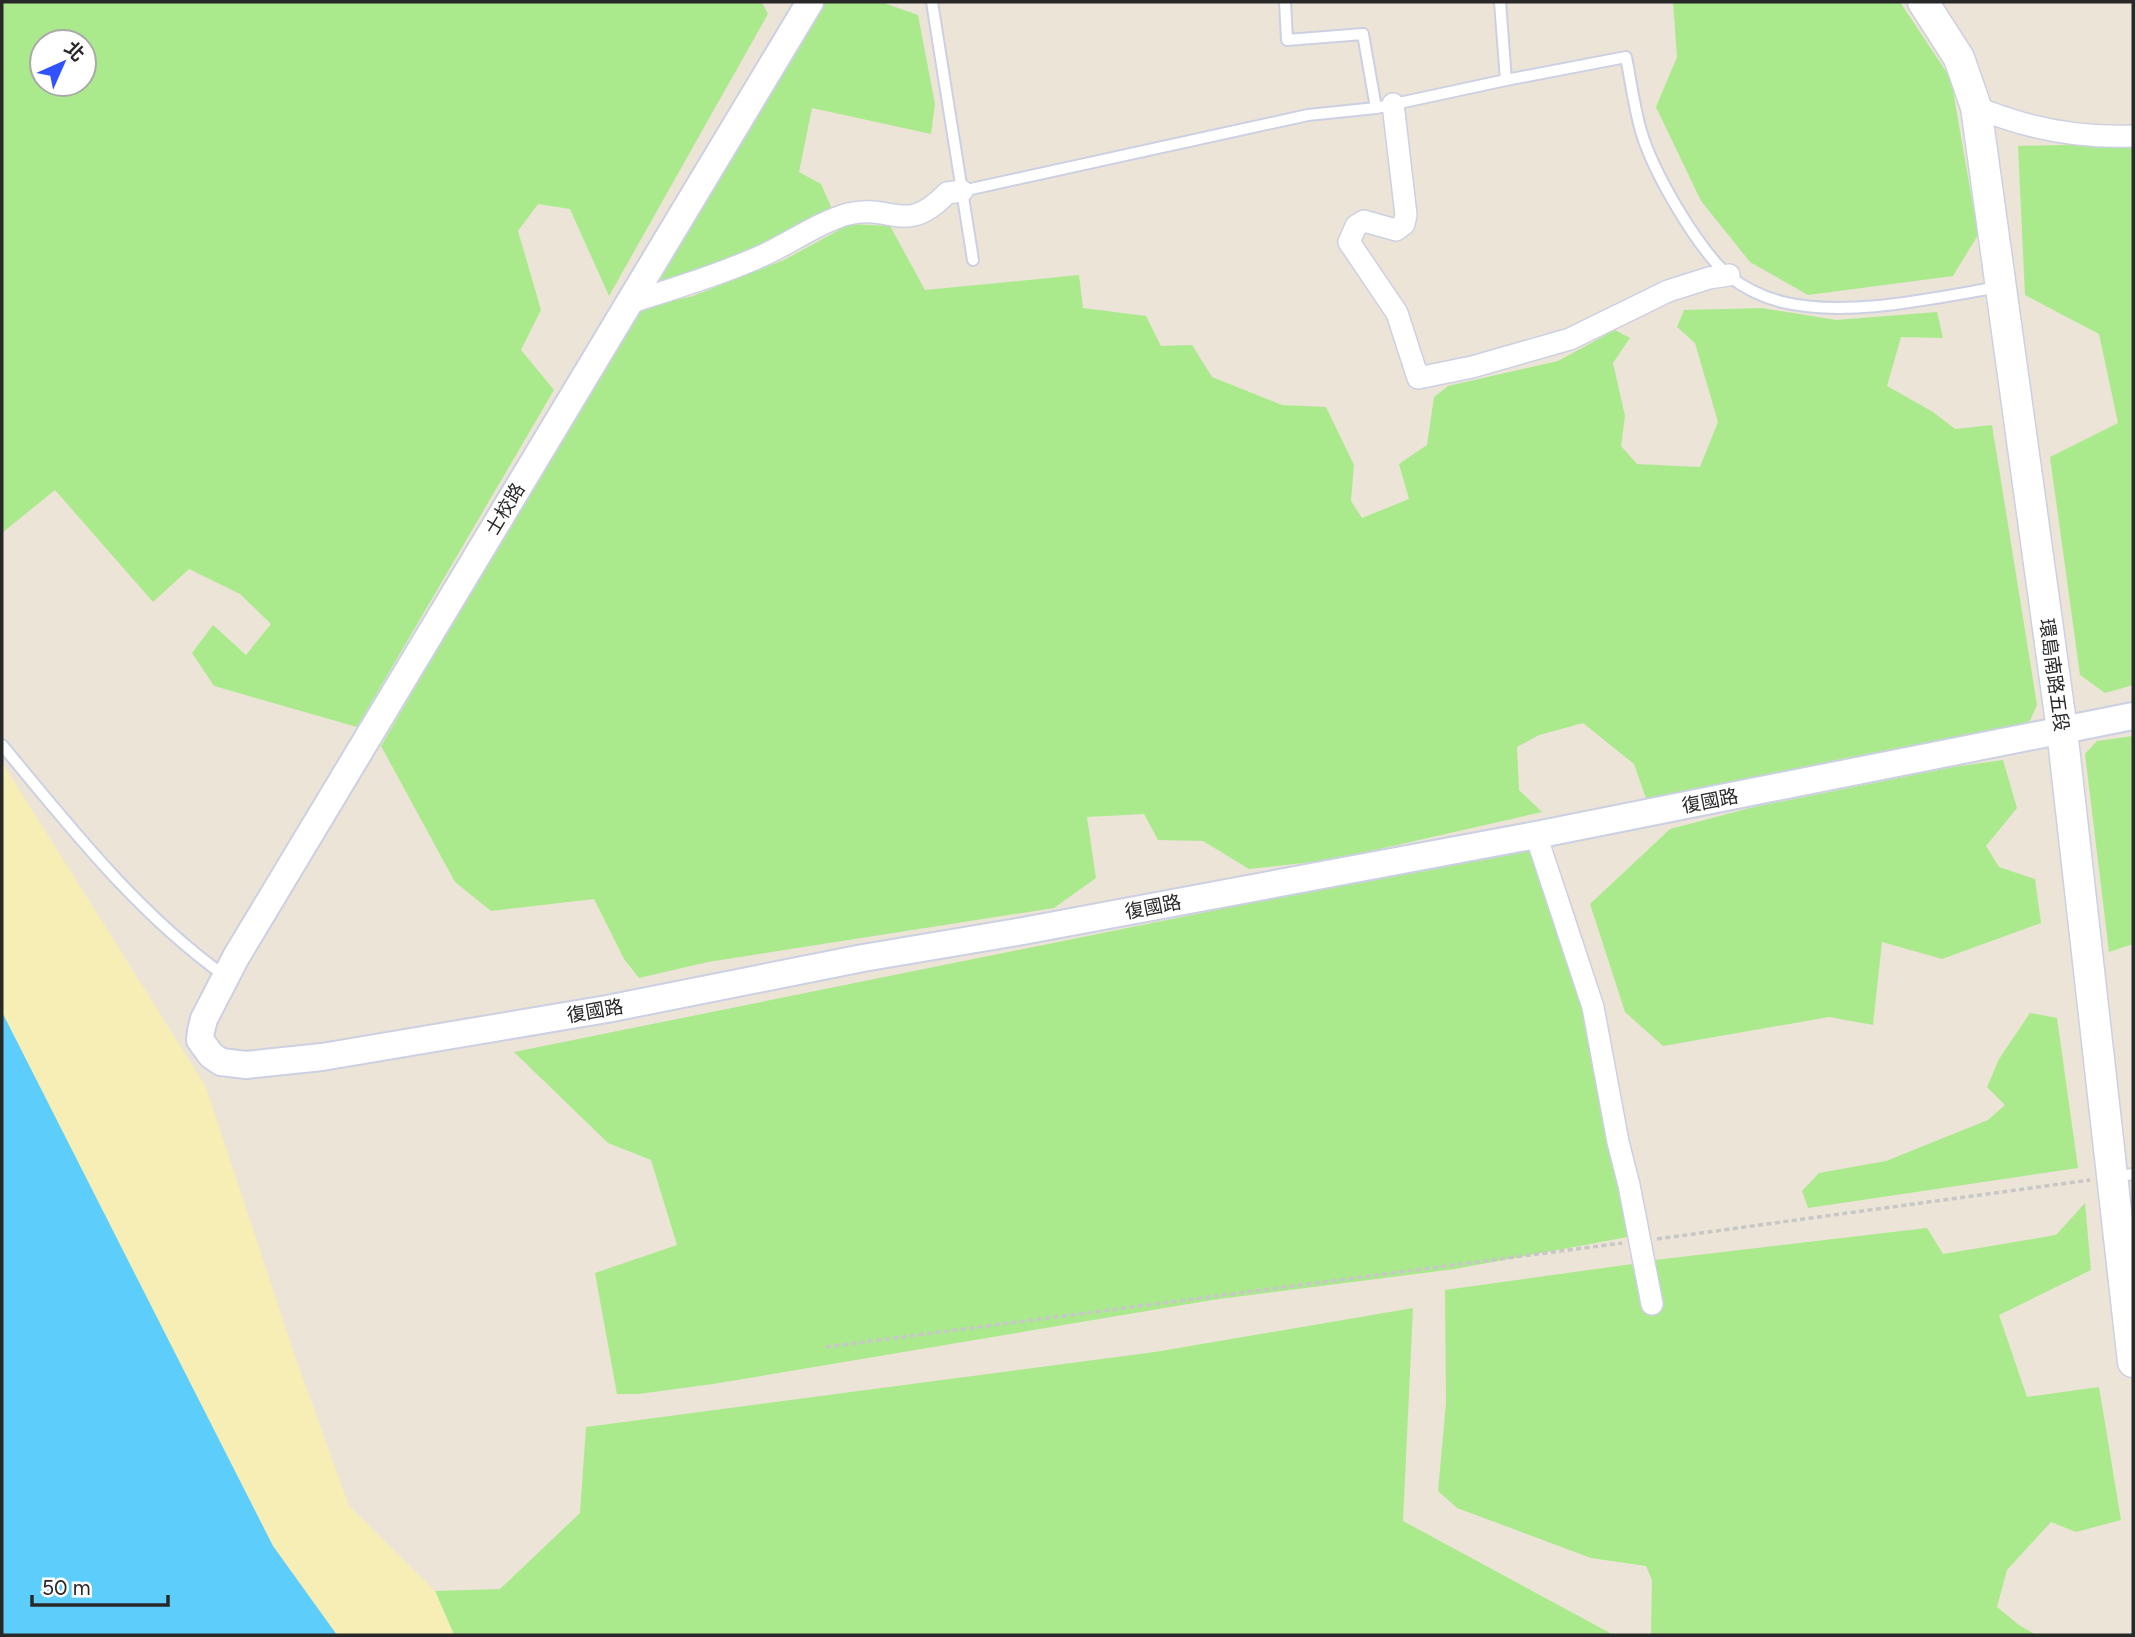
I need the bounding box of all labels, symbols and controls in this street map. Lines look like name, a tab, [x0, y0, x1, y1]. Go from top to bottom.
north arrow	[28, 28, 98, 98]
text: 北	[60, 36, 90, 66]
street label: 士校路	[480, 479, 530, 539]
street label: 環島南路五段	[2035, 617, 2073, 733]
street label: 復國路	[1680, 784, 1740, 818]
street label: 復國路	[1123, 890, 1183, 924]
street label: 復國路	[565, 995, 625, 1027]
scale bar	[32, 1564, 168, 1608]
text: 50 m	[42, 1575, 91, 1600]

